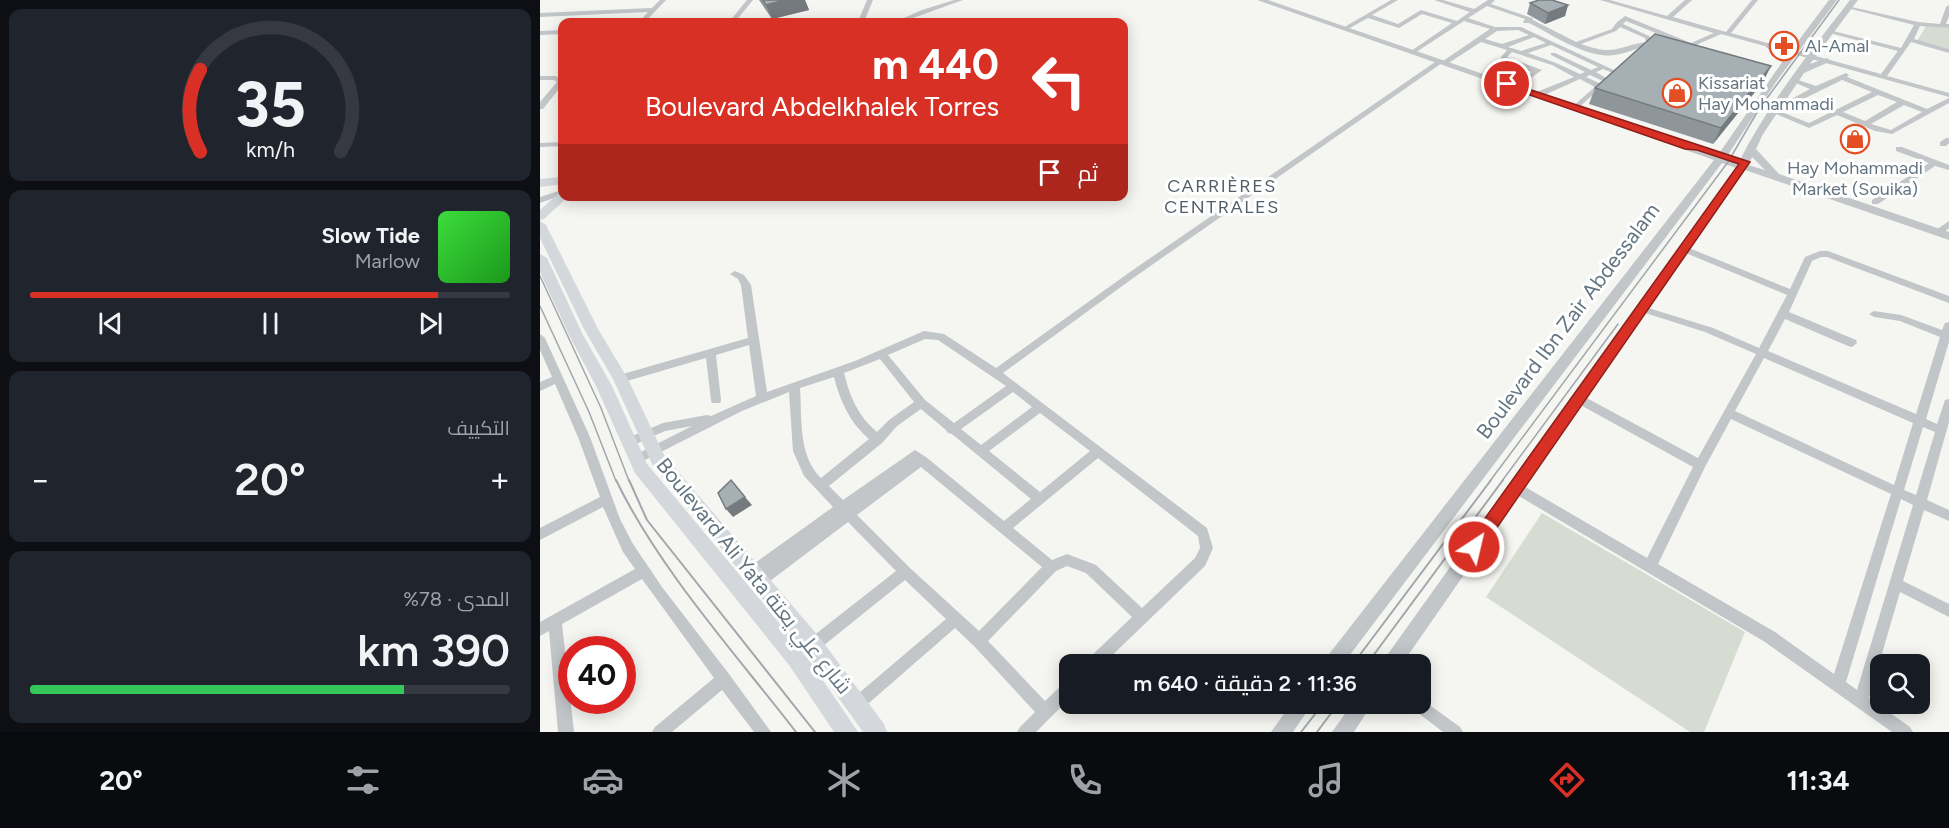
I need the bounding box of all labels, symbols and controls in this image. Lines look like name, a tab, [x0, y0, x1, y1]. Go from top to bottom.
pharmacy icon: Al-Amal	[1768, 30, 1800, 62]
place label: Al-Amal	[1805, 35, 1869, 57]
text: 440 m	[872, 39, 999, 90]
icon: left	[1020, 42, 1098, 120]
pin	[1481, 58, 1532, 109]
text: 35	[235, 67, 305, 142]
icon: arrive	[1490, 67, 1523, 100]
place label: Kissariat Hay Mohammadi	[1698, 72, 1834, 115]
shop icon: Kissariat Hay Mohammadi	[1661, 77, 1693, 109]
text: Boulevard Abdelkhalek Torres	[645, 90, 999, 123]
shop icon: Hay Mohammadi Market (Souika)	[1839, 123, 1871, 155]
text: km/h	[246, 137, 294, 162]
icon: arrive	[1033, 156, 1066, 189]
place label: Hay Mohammadi Market (Souika)	[1787, 157, 1923, 200]
text: ثم	[1078, 160, 1098, 187]
district label: CARRIÈRES CENTRALES	[1164, 175, 1280, 218]
street label: Boulevard Ibn Zair Abdessalam	[1471, 198, 1664, 443]
text: Slow Tide	[321, 222, 420, 249]
text: Marlow	[355, 249, 420, 273]
icon: previous	[94, 307, 127, 340]
icon: pause	[254, 307, 287, 340]
icon: next	[414, 307, 447, 340]
text: التكييف	[447, 416, 510, 440]
text: 20°	[234, 452, 306, 506]
street label: Boulevard Ali Yata شارع علي يعتة	[648, 453, 857, 701]
text: −	[30, 460, 51, 499]
text: +	[489, 460, 510, 499]
position arrow	[1442, 515, 1506, 579]
text: المدى · 78%	[403, 587, 510, 611]
text: 390 km	[357, 623, 510, 677]
speed limit sign: 40	[558, 636, 636, 714]
map controls	[1870, 654, 1930, 714]
button: search	[1870, 654, 1930, 714]
text: 11:36 · 2 دقيقة · 640 m	[1133, 670, 1357, 697]
icon: filters	[342, 759, 384, 801]
icon: car	[582, 759, 624, 801]
icon: climate	[823, 759, 865, 801]
icon: phone	[1064, 759, 1106, 801]
icon: music	[1305, 759, 1347, 801]
icon: directions	[1546, 759, 1588, 801]
text: 20°	[99, 764, 143, 797]
text: 11:34	[1787, 764, 1850, 797]

